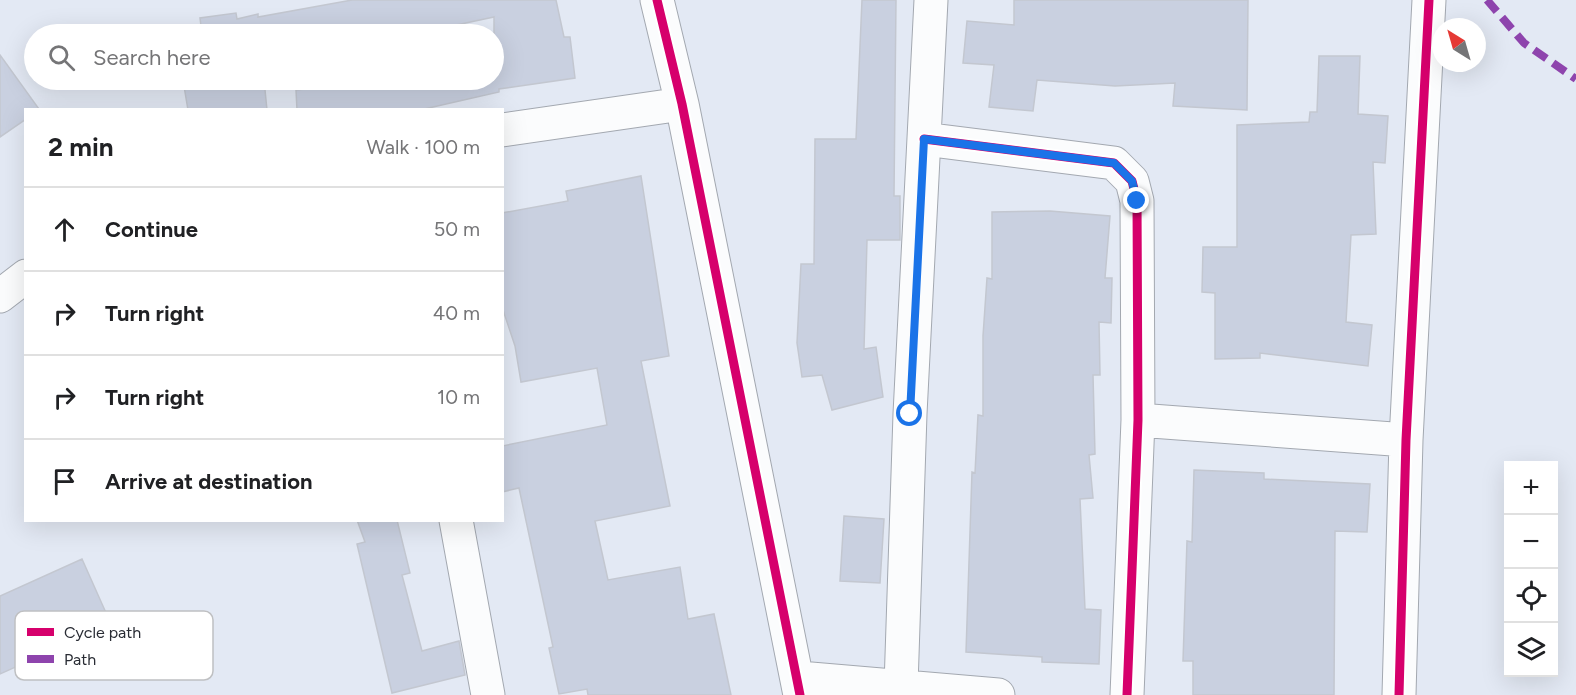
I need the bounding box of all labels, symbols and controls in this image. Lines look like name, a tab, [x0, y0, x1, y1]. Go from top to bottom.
north arrow	[1432, 18, 1486, 72]
search box	[24, 24, 504, 90]
icon: search	[45, 41, 78, 74]
text: Search here	[93, 44, 211, 71]
text: 2 min	[48, 131, 114, 163]
text: Walk · 100 m	[366, 135, 480, 159]
route end	[1123, 187, 1149, 213]
icon: ahead	[48, 213, 81, 246]
text: Continue	[105, 216, 198, 243]
text: 50 m	[434, 217, 480, 241]
icon: right	[48, 297, 81, 330]
text: Turn right	[105, 300, 204, 327]
text: 40 m	[433, 301, 480, 325]
icon: right	[48, 381, 81, 414]
text: Turn right	[105, 384, 204, 411]
text: 10 m	[437, 385, 480, 409]
route start	[896, 400, 922, 426]
map controls	[1504, 461, 1558, 677]
button: +	[1504, 461, 1558, 515]
icon: arrive	[48, 465, 81, 498]
text: Arrive at destination	[105, 468, 313, 495]
button: −	[1504, 515, 1558, 569]
button: locate	[1504, 569, 1558, 623]
legend	[15, 611, 213, 680]
text: Cycle path	[64, 623, 141, 642]
button: layers	[1504, 623, 1558, 677]
text: Path	[64, 650, 96, 669]

